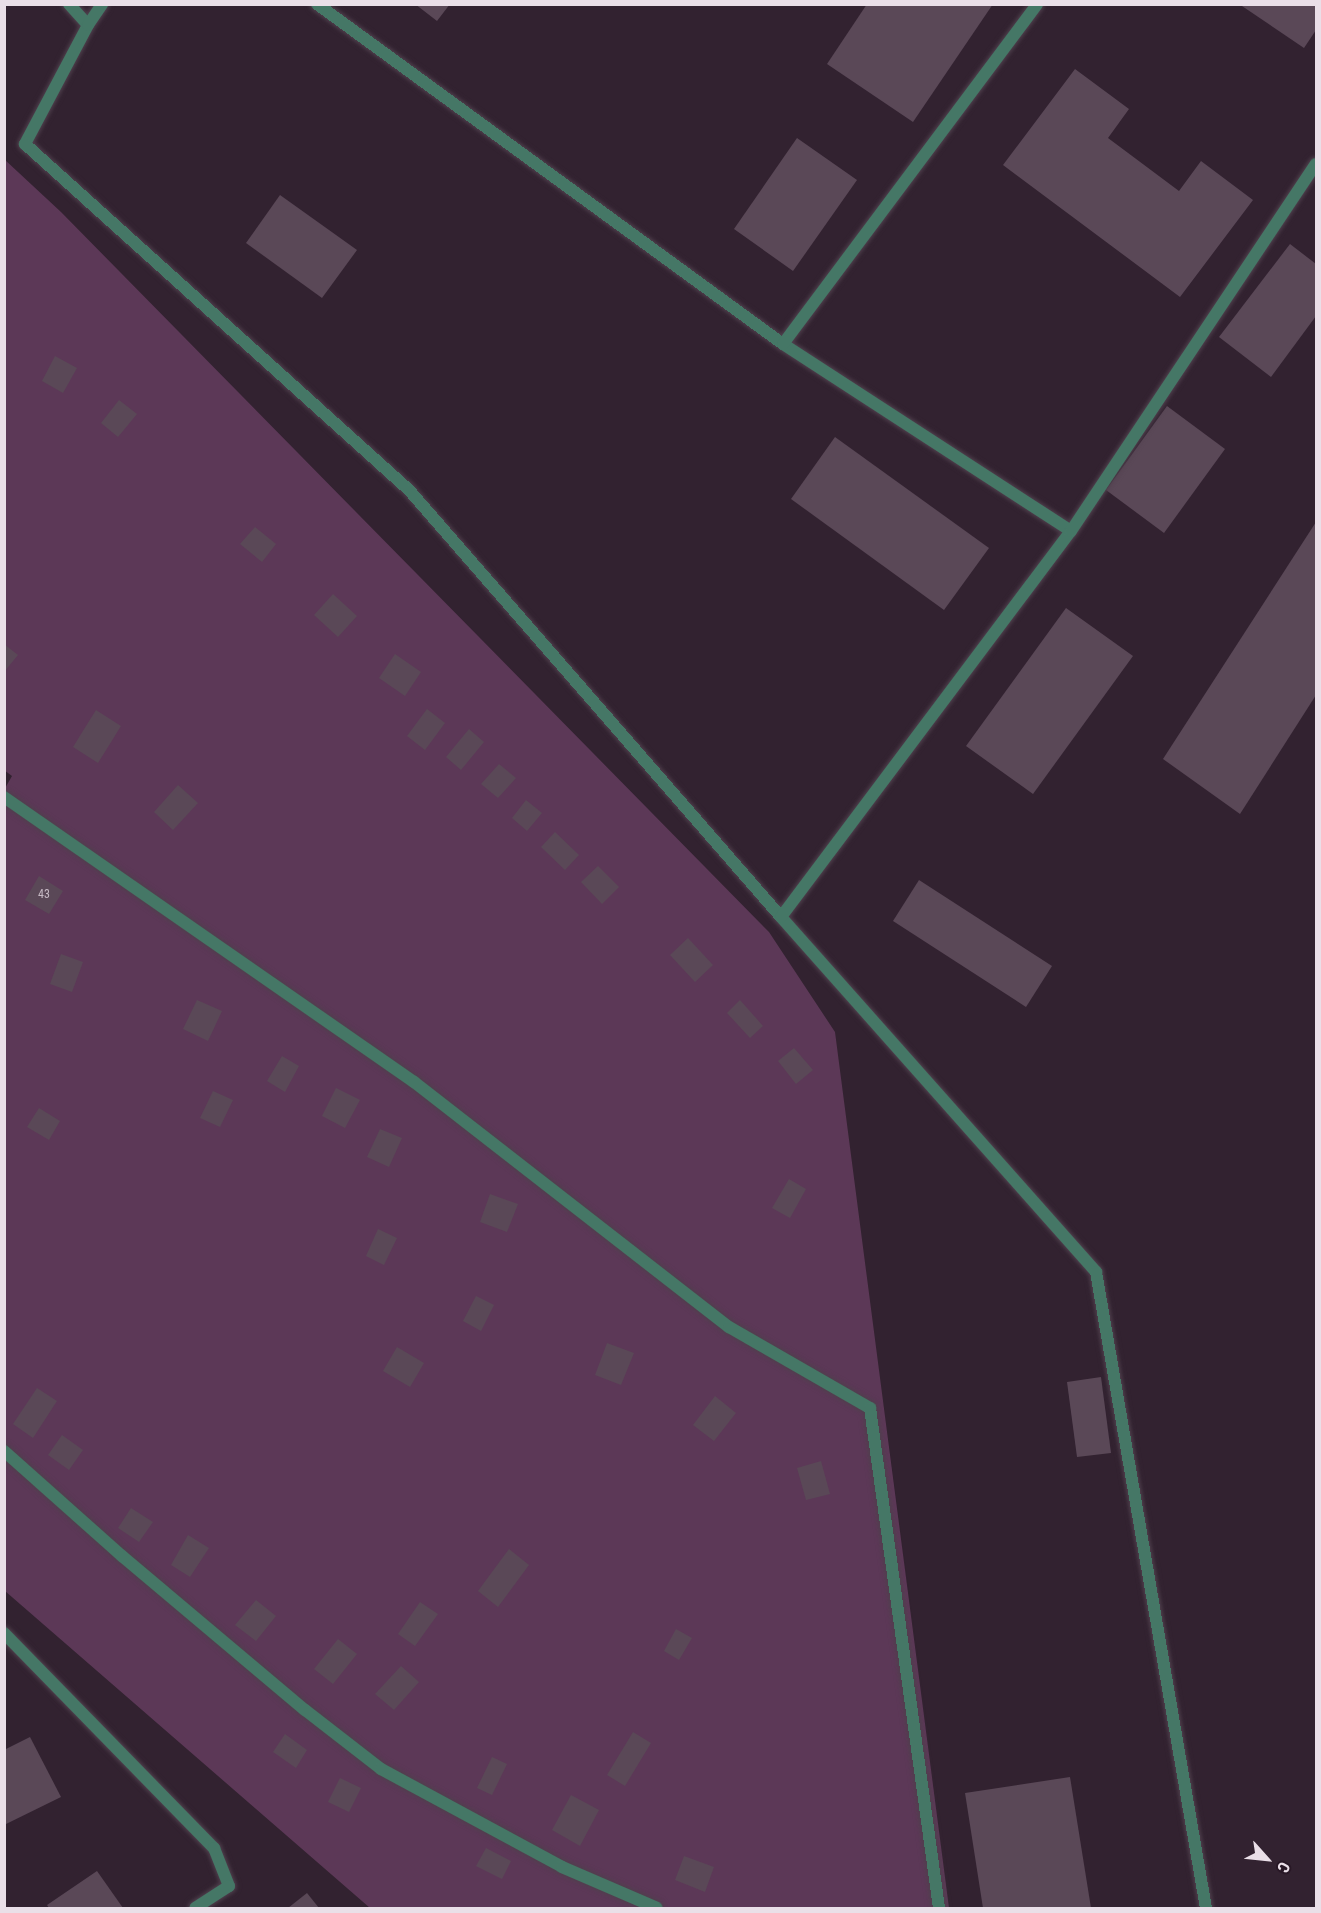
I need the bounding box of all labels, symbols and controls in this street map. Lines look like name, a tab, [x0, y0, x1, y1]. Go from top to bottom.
house number: 43	[38, 888, 50, 902]
north arrow	[1237, 1829, 1297, 1889]
text: С	[1273, 1859, 1294, 1876]

